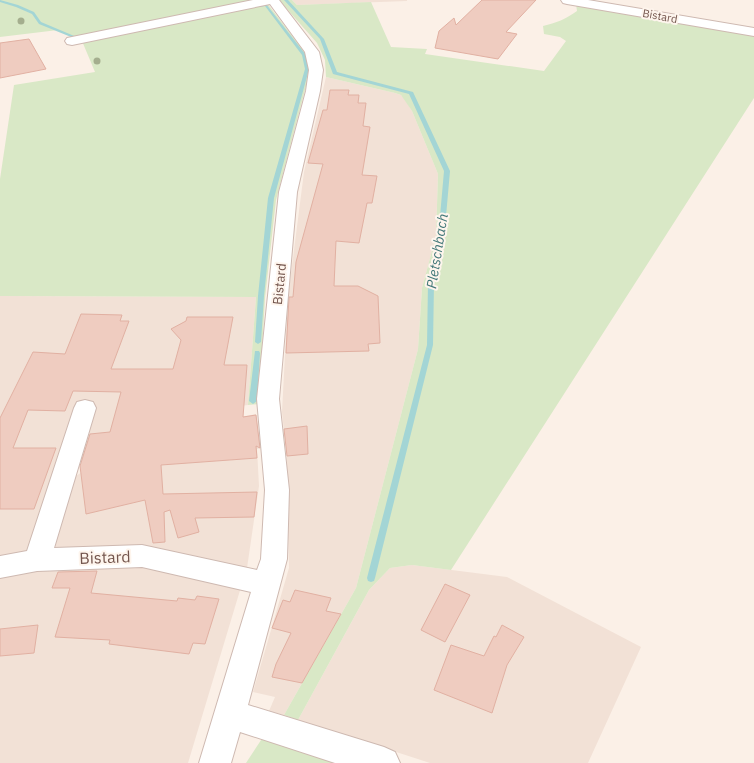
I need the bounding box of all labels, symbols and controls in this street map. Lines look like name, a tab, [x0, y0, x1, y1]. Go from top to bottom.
street label: Bistard	[641, 6, 679, 26]
water label: Pletschbach	[422, 212, 452, 290]
street label: Bistard	[269, 262, 290, 306]
street label: Bistard	[79, 546, 131, 568]

